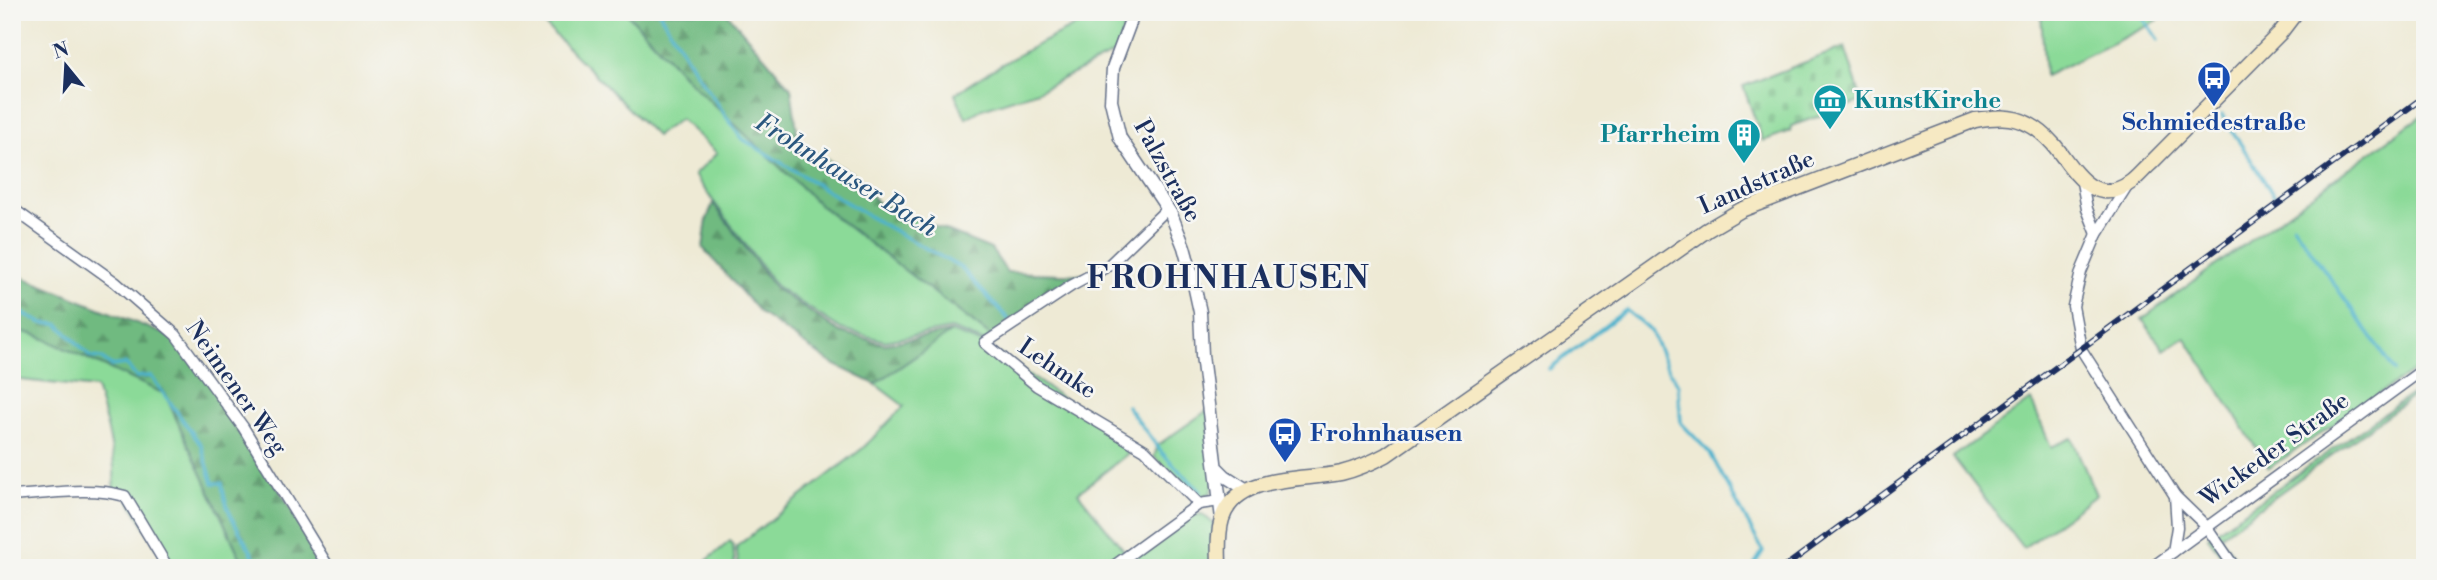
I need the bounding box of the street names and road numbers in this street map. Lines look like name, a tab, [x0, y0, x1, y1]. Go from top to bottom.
street label: Palzstraße	[1126, 114, 1208, 228]
street label: Landstraße	[1695, 144, 1819, 222]
street label: Neimener Weg	[179, 315, 294, 461]
street label: Lehmke	[1012, 332, 1102, 406]
street label: Wickeder Straße	[2194, 386, 2355, 515]

